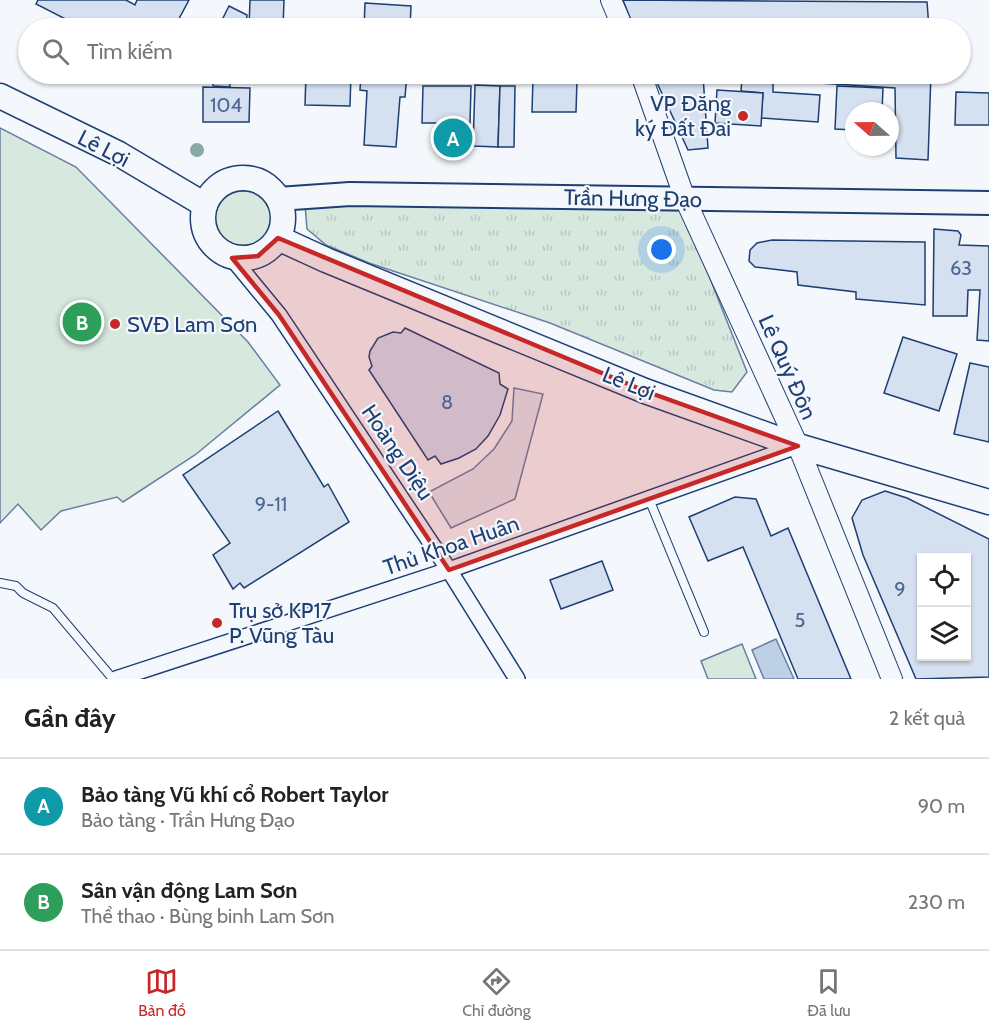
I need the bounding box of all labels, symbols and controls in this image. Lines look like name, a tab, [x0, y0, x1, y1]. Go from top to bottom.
search box	[18, 18, 971, 84]
icon: search	[39, 35, 72, 68]
text: Tìm kiếm	[87, 38, 173, 65]
place label: VP Đăng ký Đất Đai	[635, 90, 732, 142]
house number: 104	[210, 93, 242, 117]
north arrow	[845, 102, 899, 156]
marker: VP Đăng ký Đất Đai	[736, 109, 750, 123]
pin: A	[434, 116, 472, 160]
street label: Lê Lợi	[73, 124, 134, 173]
street label: Trần Hưng Đạo	[564, 184, 702, 213]
your location	[647, 235, 676, 264]
house number: 63	[950, 256, 972, 280]
pin: B	[62, 300, 101, 344]
place label: SVĐ Lam Sơn	[127, 311, 257, 338]
street label: Lê Quý Đôn	[752, 311, 823, 424]
marker: SVĐ Lam Sơn	[108, 317, 122, 331]
street label: Lê Lợi	[598, 361, 659, 406]
house number: 8	[441, 390, 453, 414]
street label: Hoàng Diệu	[356, 399, 439, 505]
house number: 9-11	[255, 492, 287, 516]
street label: Thủ Khoa Huân	[380, 510, 523, 581]
map controls	[917, 553, 971, 661]
button: locate	[917, 553, 971, 607]
house number: 9	[894, 577, 906, 601]
place label: Trụ sở KP17 P. Vũng Tàu	[229, 597, 334, 649]
button: layers	[917, 607, 971, 661]
house number: 5	[795, 608, 805, 632]
marker: Trụ sở KP17 P. Vũng Tàu	[210, 616, 224, 630]
text: Gần đây	[24, 702, 116, 734]
text: 2 kết quả	[889, 706, 965, 730]
text: Bảo tàng Vũ khí cổ Robert Taylor	[81, 781, 389, 808]
text: A	[37, 794, 50, 818]
text: 90 m	[918, 794, 965, 818]
text: Bảo tàng · Trần Hưng Đạo	[81, 808, 295, 832]
text: Sân vận động Lam Sơn	[81, 877, 297, 904]
text: B	[37, 890, 50, 914]
text: 230 m	[908, 890, 965, 914]
text: Thể thao · Bùng binh Lam Sơn	[81, 904, 334, 928]
tab: Bản đồ	[138, 965, 186, 1020]
tab: Chỉ đường	[462, 965, 531, 1020]
tab: Đã lưu	[807, 965, 851, 1020]

